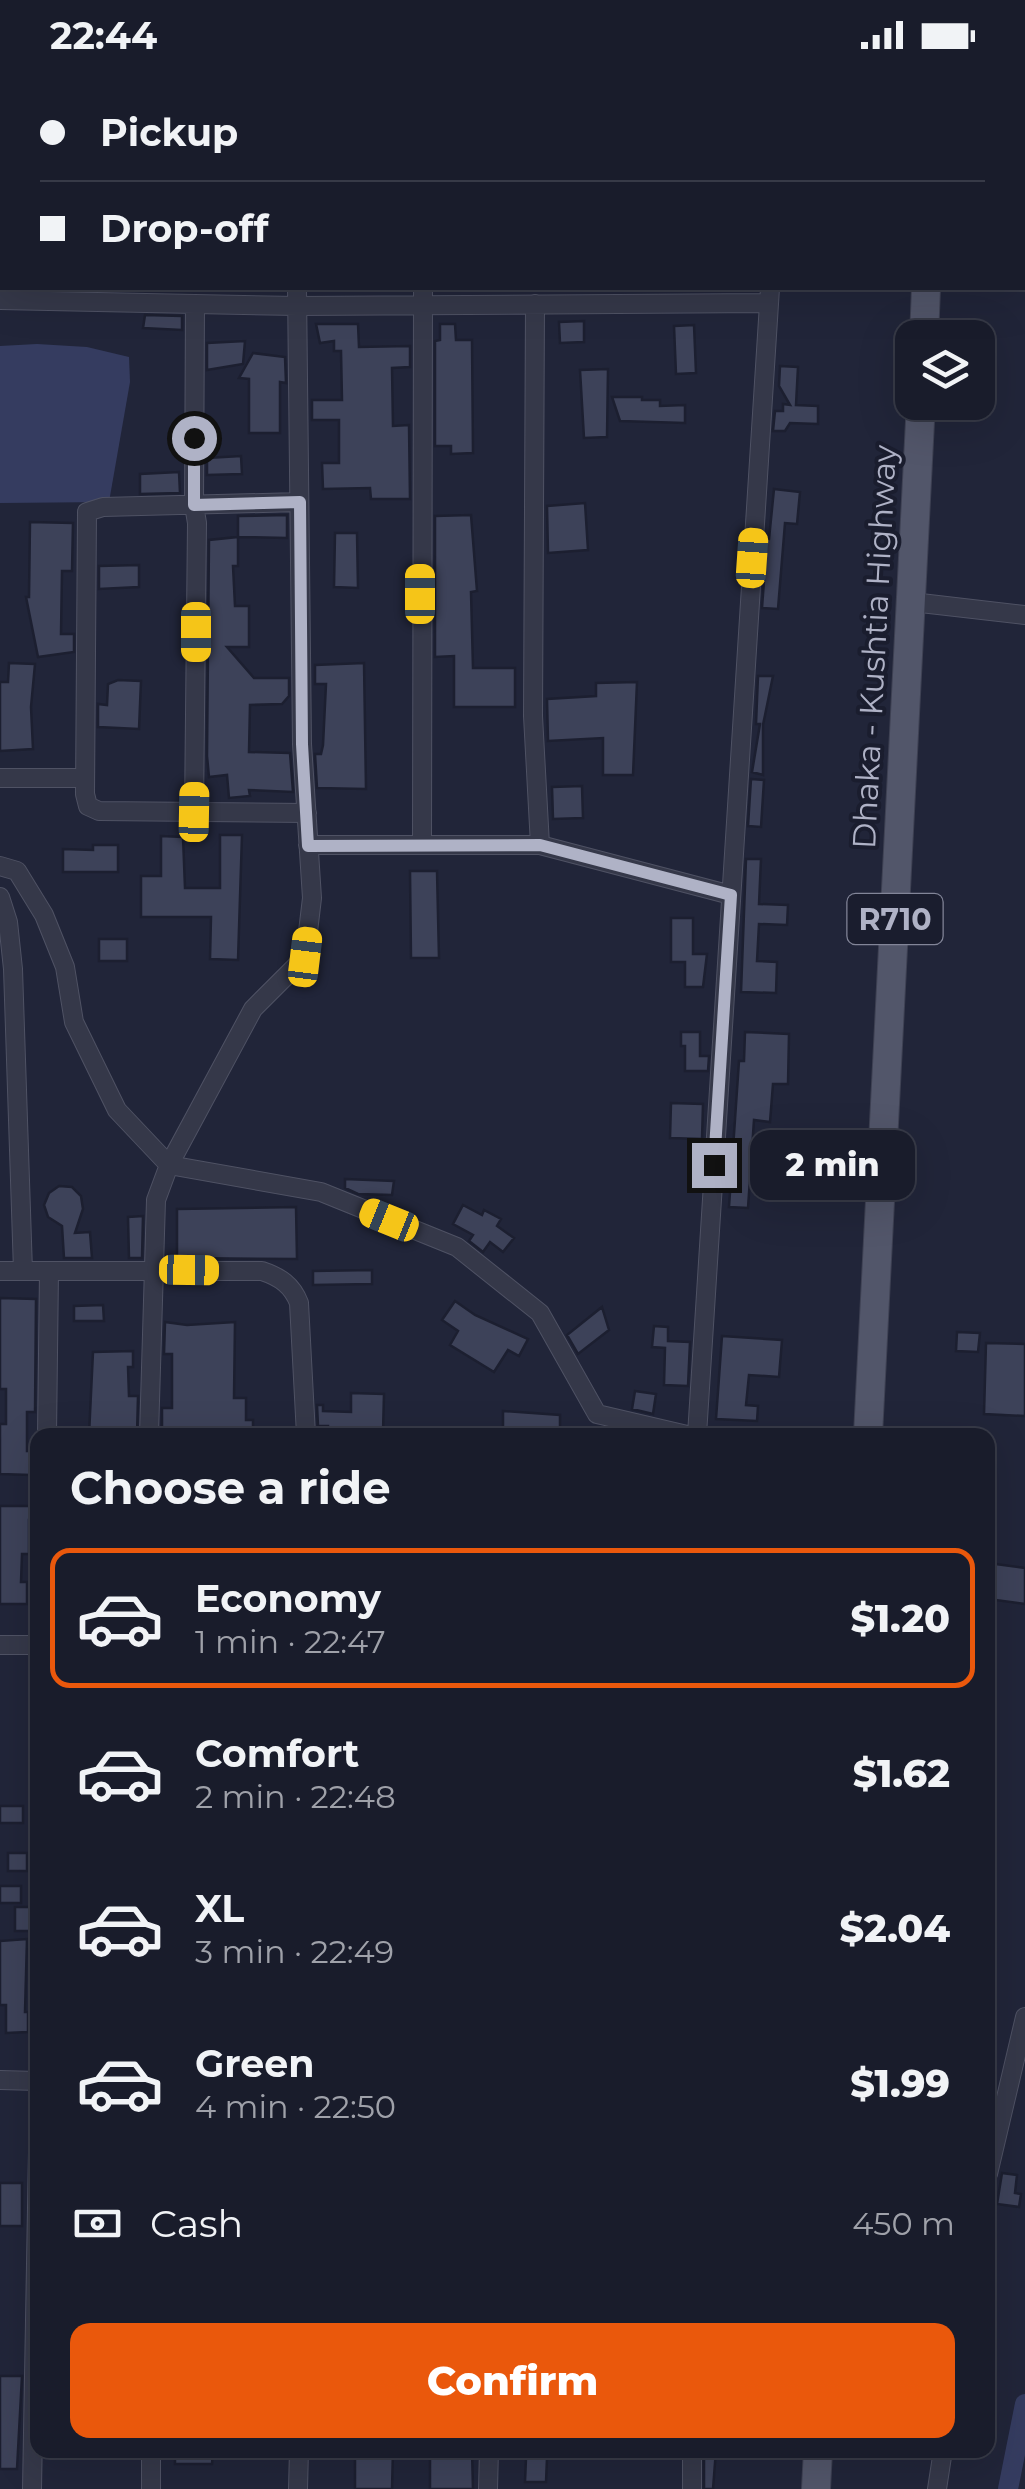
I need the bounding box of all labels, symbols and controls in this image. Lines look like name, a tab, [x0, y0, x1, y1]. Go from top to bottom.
text: 22:44	[50, 12, 157, 59]
text: Pickup	[100, 109, 238, 156]
text: Drop-off	[100, 205, 269, 252]
map controls	[895, 320, 995, 420]
button: layers	[895, 320, 995, 420]
route start	[172, 416, 217, 461]
street label: Dhaka - Kushtia Highway	[844, 443, 904, 850]
car	[735, 527, 769, 589]
car	[405, 564, 435, 624]
car	[181, 602, 211, 662]
car	[178, 782, 210, 842]
road number: R710	[848, 894, 942, 944]
car	[286, 925, 324, 989]
callout: 2 min	[749, 1130, 914, 1200]
route end	[692, 1143, 737, 1188]
text: 2 min	[785, 1145, 880, 1184]
car	[356, 1195, 422, 1245]
car	[159, 1254, 219, 1286]
text: Choose a ride	[70, 1460, 391, 1515]
icon: car	[75, 1573, 165, 1663]
text: Economy	[195, 1575, 381, 1622]
text: $1.20	[850, 1595, 950, 1642]
text: 1 min · 22:47	[195, 1622, 386, 1661]
icon: car	[75, 1728, 165, 1818]
text: Comfort	[195, 1730, 359, 1777]
text: $1.62	[853, 1750, 950, 1797]
text: 2 min · 22:48	[195, 1777, 396, 1816]
icon: car	[75, 1883, 165, 1973]
text: XL	[195, 1885, 244, 1932]
text: $2.04	[839, 1905, 950, 1952]
text: 3 min · 22:49	[195, 1932, 394, 1971]
icon: car	[75, 2038, 165, 2128]
text: Green	[195, 2040, 315, 2087]
text: $1.99	[850, 2060, 950, 2107]
text: 4 min · 22:50	[195, 2087, 396, 2126]
icon: cash	[70, 2196, 125, 2251]
text: Cash	[150, 2200, 243, 2247]
text: 450 m	[852, 2204, 955, 2243]
button: Confirm	[70, 2323, 955, 2438]

